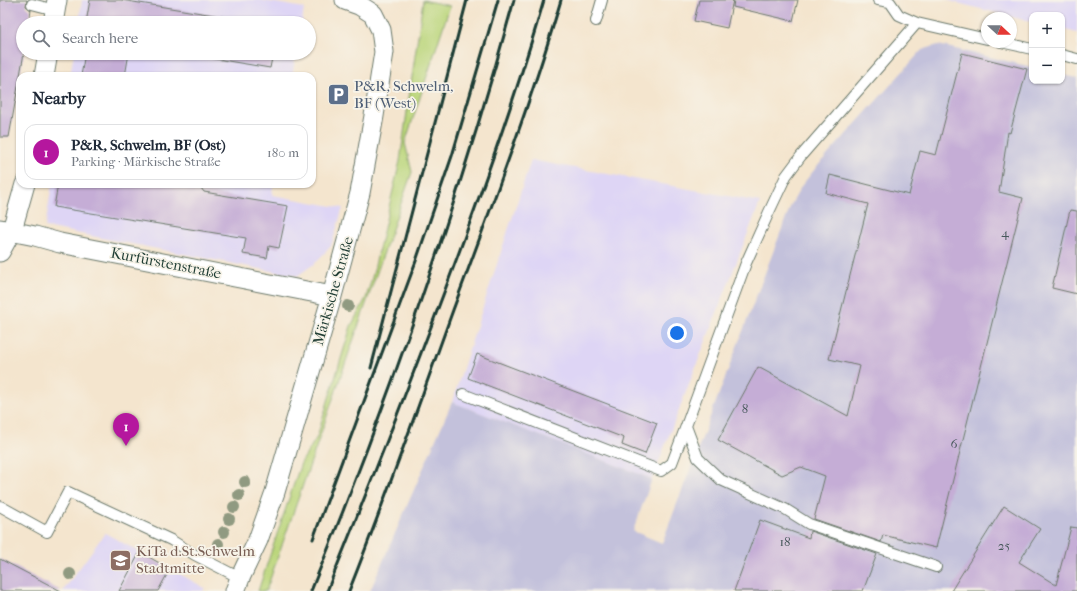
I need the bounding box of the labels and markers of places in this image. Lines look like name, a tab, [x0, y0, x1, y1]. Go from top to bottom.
place label: P&R, Schwelm, BF (West)	[354, 77, 453, 112]
parking icon: P&R, Schwelm, BF (West)	[325, 82, 351, 108]
pin: 1	[113, 413, 139, 446]
place label: KiTa d.St.Schwelm Stadtmitte	[136, 542, 255, 577]
school or university icon: KiTa d.St.Schwelm Stadtmitte	[107, 547, 133, 573]

